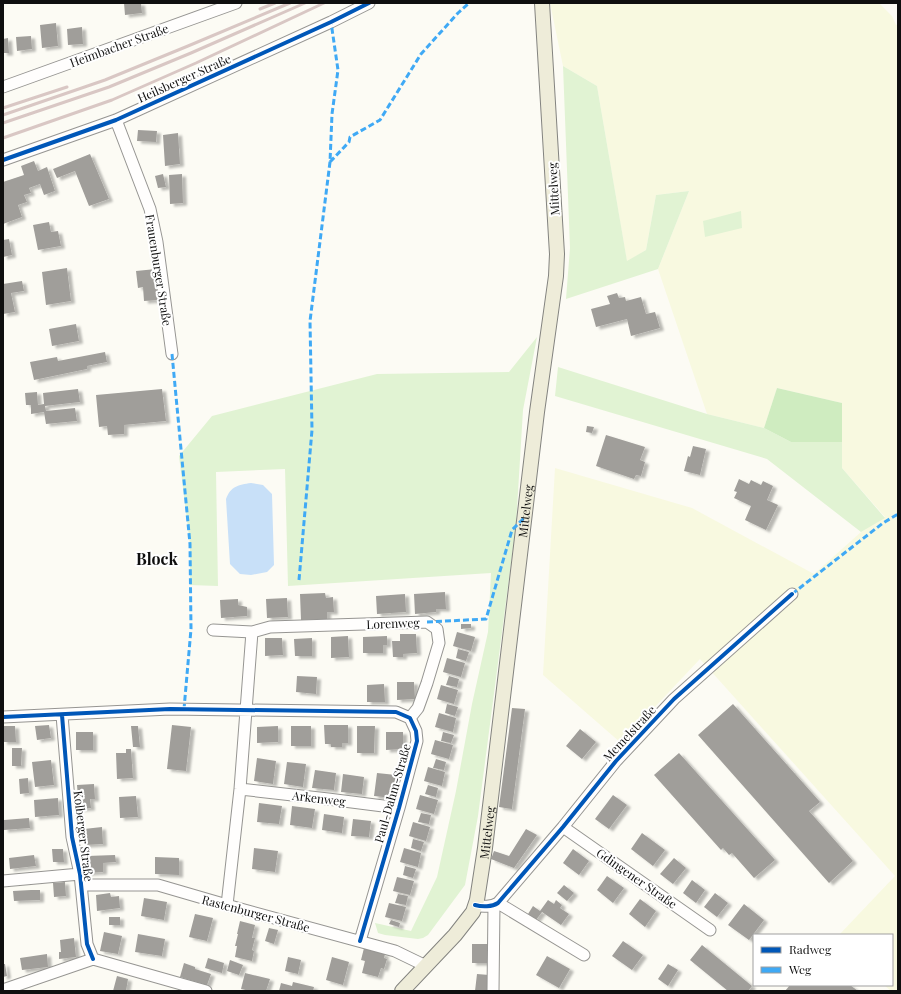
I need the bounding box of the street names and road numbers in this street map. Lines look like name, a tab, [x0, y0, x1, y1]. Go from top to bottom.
street label: Heimbacher Straße	[67, 20, 171, 70]
street label: Heilsberger Straße	[135, 50, 233, 106]
street label: Mittelweg	[544, 161, 562, 216]
street label: Frauenburger Straße	[142, 213, 176, 327]
street label: Mittelweg	[514, 483, 536, 538]
street label: Lorenweg	[366, 614, 421, 632]
street label: Memelstraße	[599, 702, 659, 764]
street label: Paul-Dahm-Straße	[370, 741, 414, 845]
street label: Arkenweg	[290, 787, 347, 809]
street label: Kolberger Straße	[70, 790, 98, 882]
street label: Mittelweg	[475, 805, 498, 860]
street label: Gdingener Straße	[594, 844, 680, 912]
street label: Rastenburger Straße	[200, 891, 312, 935]

